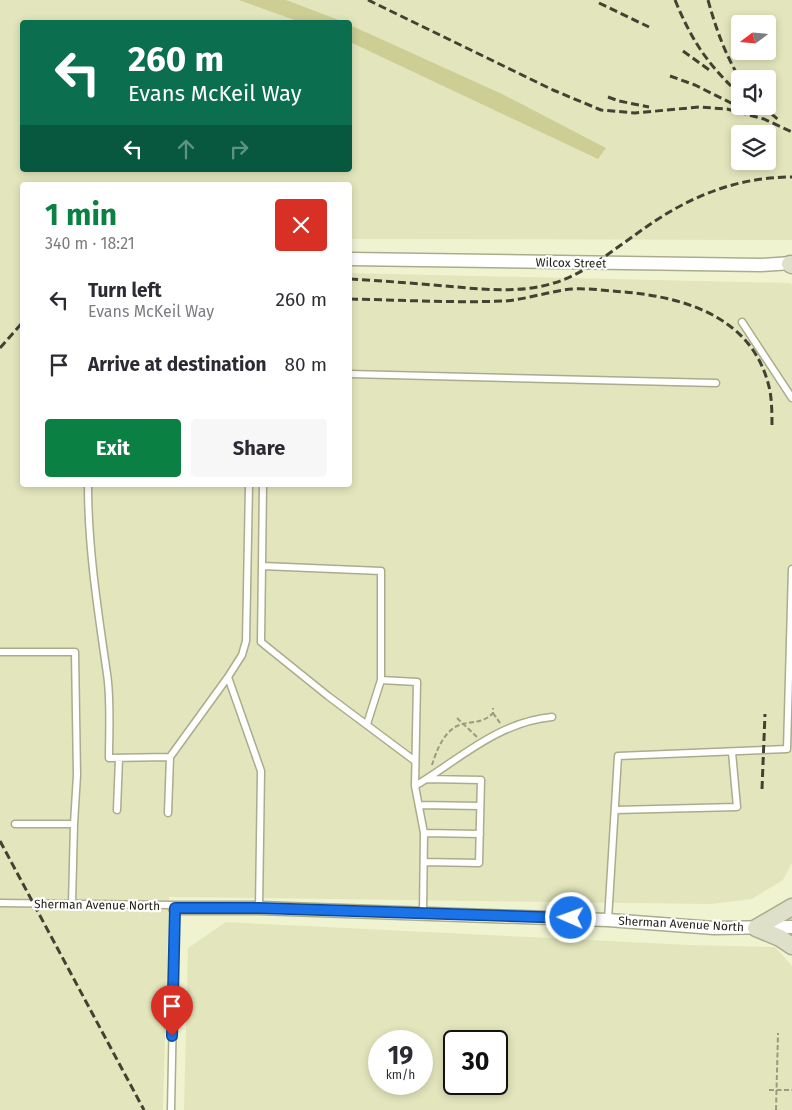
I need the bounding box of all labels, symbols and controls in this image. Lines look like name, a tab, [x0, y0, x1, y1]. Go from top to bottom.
north arrow	[731, 15, 776, 60]
map controls	[731, 15, 776, 170]
text: 260 m	[128, 38, 224, 80]
icon: left	[45, 40, 110, 105]
button: sound	[731, 70, 776, 115]
text: Evans McKeil Way	[128, 80, 302, 107]
button: layers	[731, 125, 776, 170]
icon: left	[119, 135, 147, 163]
icon: ahead	[172, 135, 200, 163]
icon: right	[225, 135, 253, 163]
text: 1 min	[45, 197, 117, 233]
button: close	[275, 199, 327, 251]
text: 340 m · 18:21	[45, 234, 135, 253]
street label: Wilcox Street	[536, 255, 607, 271]
text: Turn left	[88, 279, 162, 302]
icon: left	[45, 286, 73, 314]
text: 260 m	[276, 288, 327, 311]
text: Evans McKeil Way	[88, 302, 214, 321]
icon: arrive	[45, 351, 73, 379]
text: Arrive at destination	[88, 353, 267, 376]
text: 80 m	[285, 353, 327, 376]
button: Exit	[45, 419, 181, 477]
button: Share	[191, 419, 327, 477]
position arrow	[544, 891, 596, 943]
street label: Sherman Avenue North	[34, 897, 160, 913]
street label: Sherman Avenue North	[618, 914, 744, 934]
pin	[151, 985, 193, 1036]
icon: arrive	[158, 992, 186, 1020]
speed limit sign: 30	[443, 1030, 508, 1095]
text: 19	[388, 1041, 413, 1071]
text: km/h	[386, 1068, 415, 1082]

